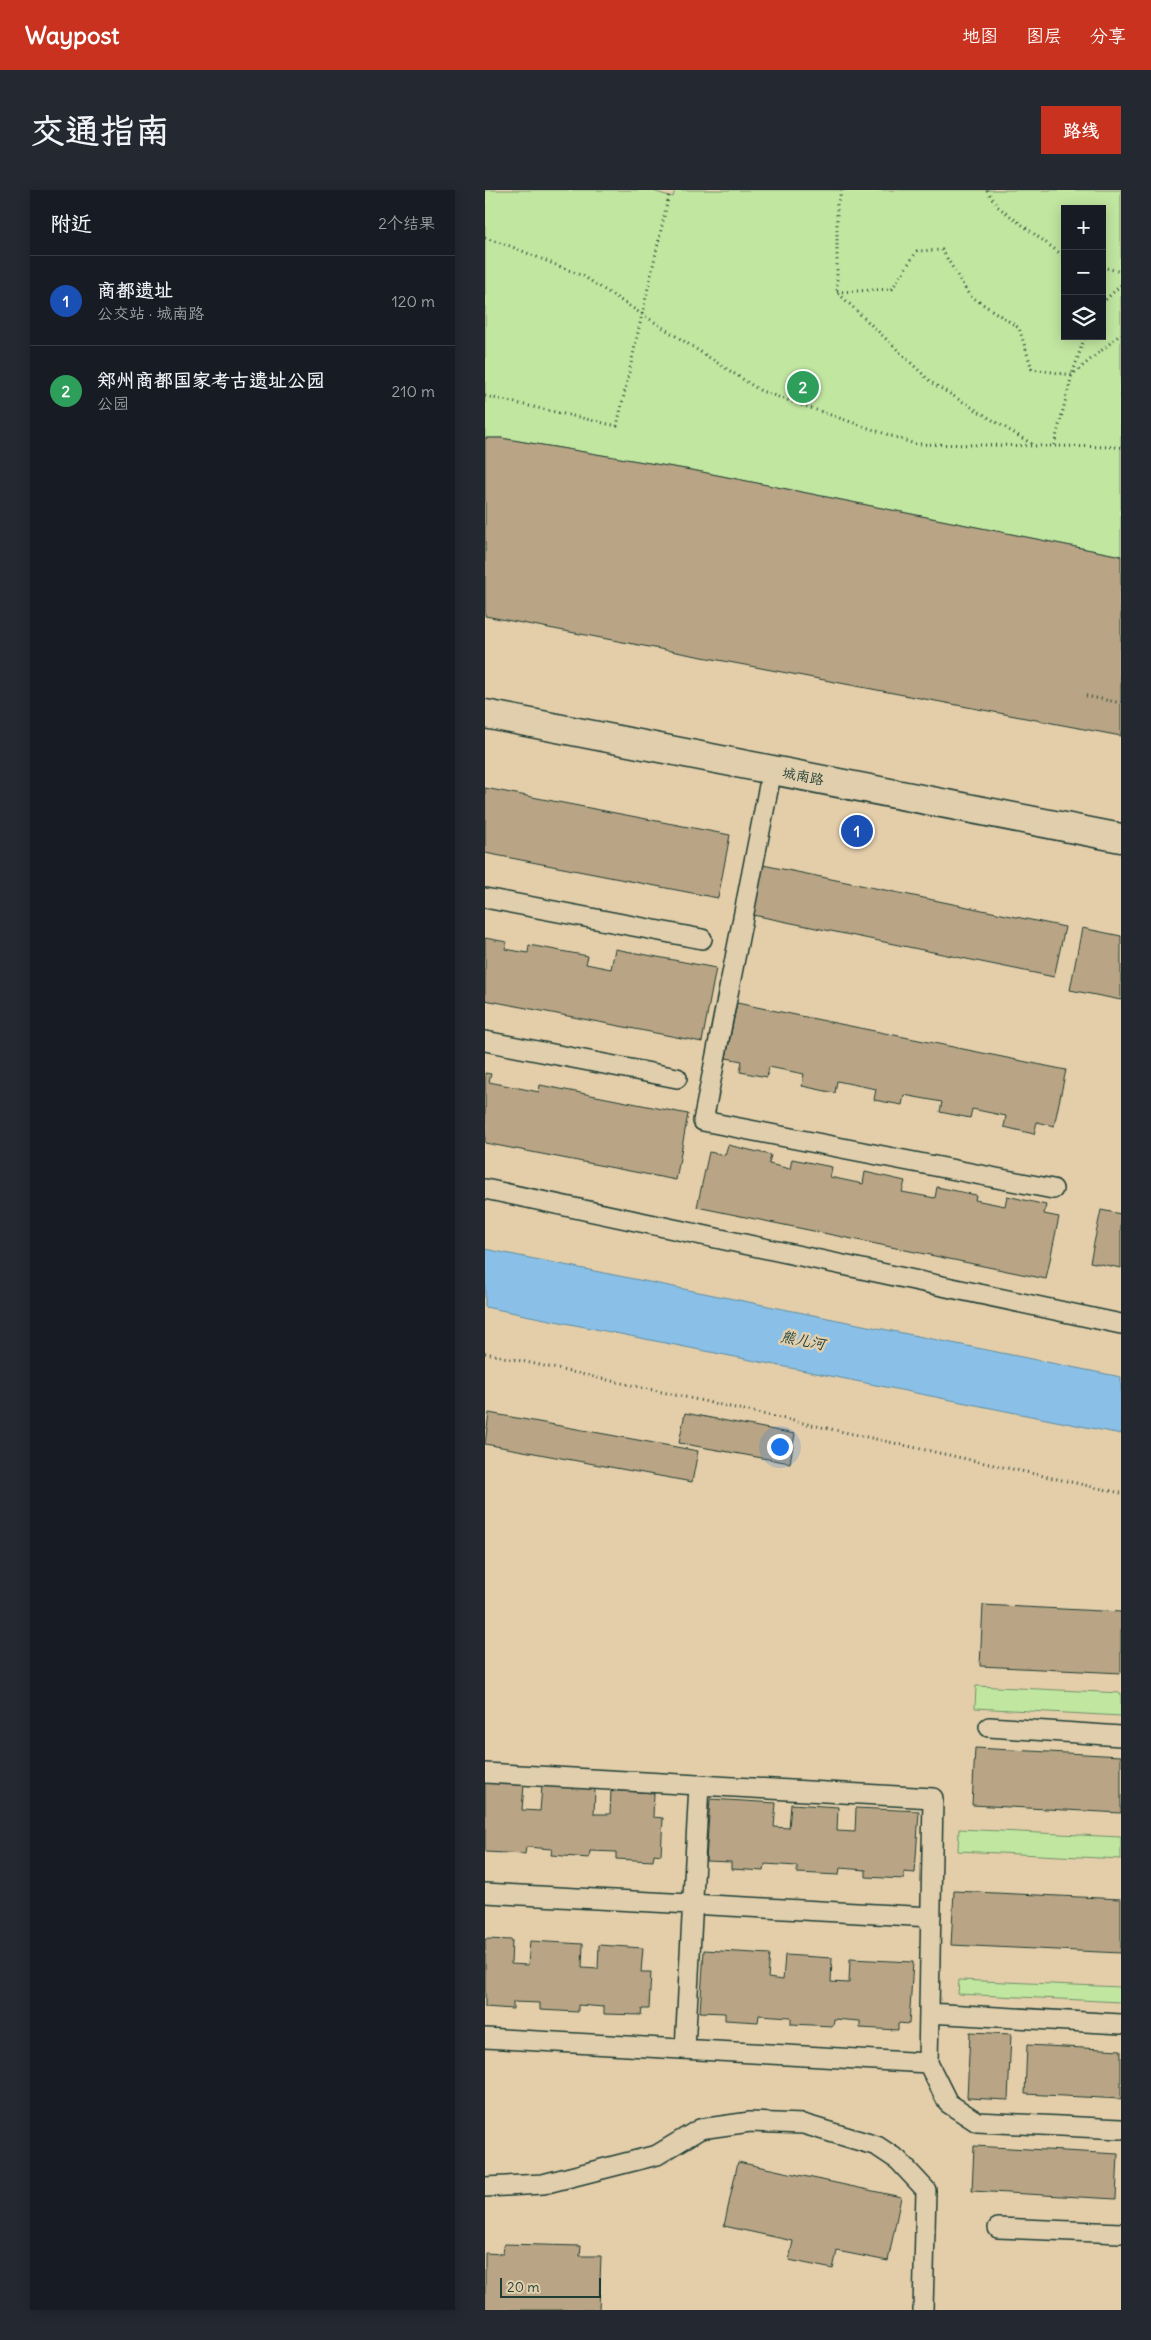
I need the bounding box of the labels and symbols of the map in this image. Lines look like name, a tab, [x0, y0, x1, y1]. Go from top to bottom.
pin: 2	[787, 368, 819, 406]
street label: 城南路	[781, 763, 825, 789]
pin: 1	[841, 812, 873, 850]
water label: 熊儿河	[779, 1326, 830, 1354]
your location	[767, 1434, 793, 1460]
scale bar	[500, 2275, 601, 2298]

